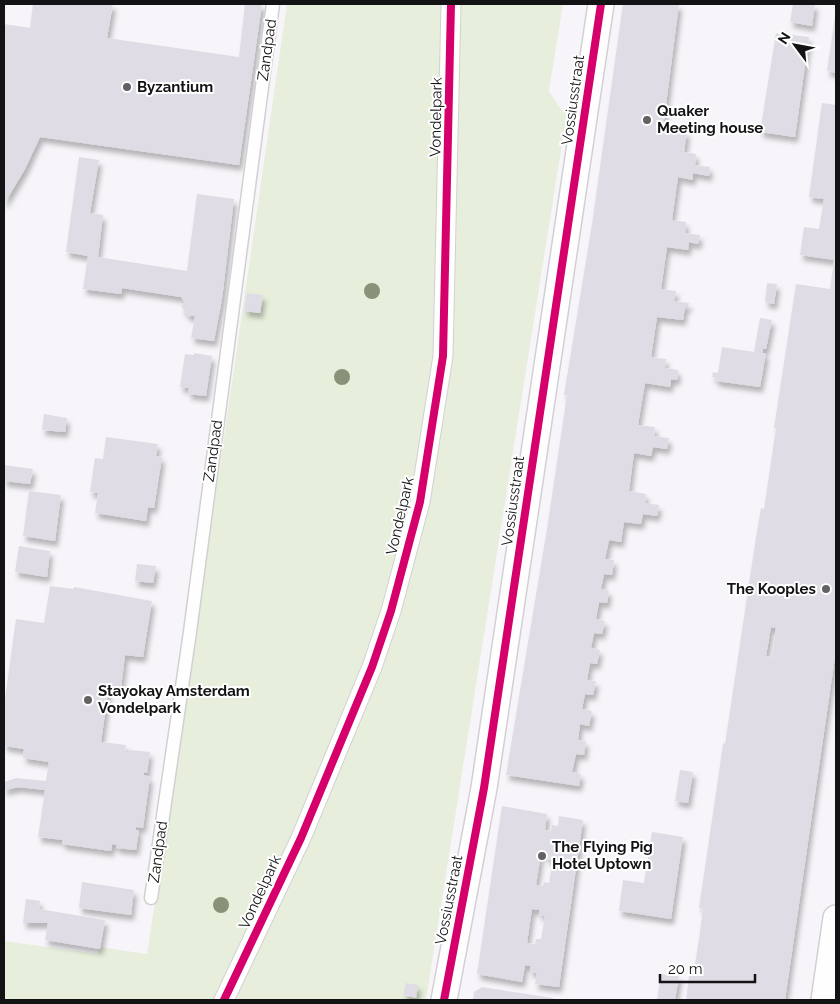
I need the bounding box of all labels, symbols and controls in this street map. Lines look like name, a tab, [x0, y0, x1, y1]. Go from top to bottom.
street label: Zandpad	[254, 18, 280, 82]
north arrow	[770, 20, 820, 70]
text: N	[774, 29, 794, 47]
street label: Vossiusstraat	[558, 54, 588, 146]
street label: Vondelpark	[426, 77, 446, 157]
place label: Byzantium	[137, 78, 213, 96]
marker: Byzantium	[121, 81, 133, 93]
place label: Quaker Meeting house	[657, 102, 763, 137]
marker: Quaker Meeting house	[641, 114, 653, 126]
street label: Zandpad	[200, 419, 226, 483]
street label: Vossiusstraat	[498, 455, 528, 547]
street label: Vondelpark	[382, 475, 418, 557]
place label: The Kooples	[727, 580, 816, 598]
marker: The Kooples	[820, 583, 832, 595]
place label: Stayokay Amsterdam Vondelpark	[98, 682, 250, 717]
marker: Stayokay Amsterdam Vondelpark	[82, 694, 94, 706]
street label: Zandpad	[145, 820, 171, 884]
place label: The Flying Pig Hotel Uptown	[552, 838, 653, 873]
marker: The Flying Pig Hotel Uptown	[536, 850, 548, 862]
street label: Vondelpark	[235, 852, 285, 932]
street label: Vossiusstraat	[431, 854, 467, 946]
scale bar	[660, 952, 755, 984]
text: 20 m	[668, 960, 703, 978]

